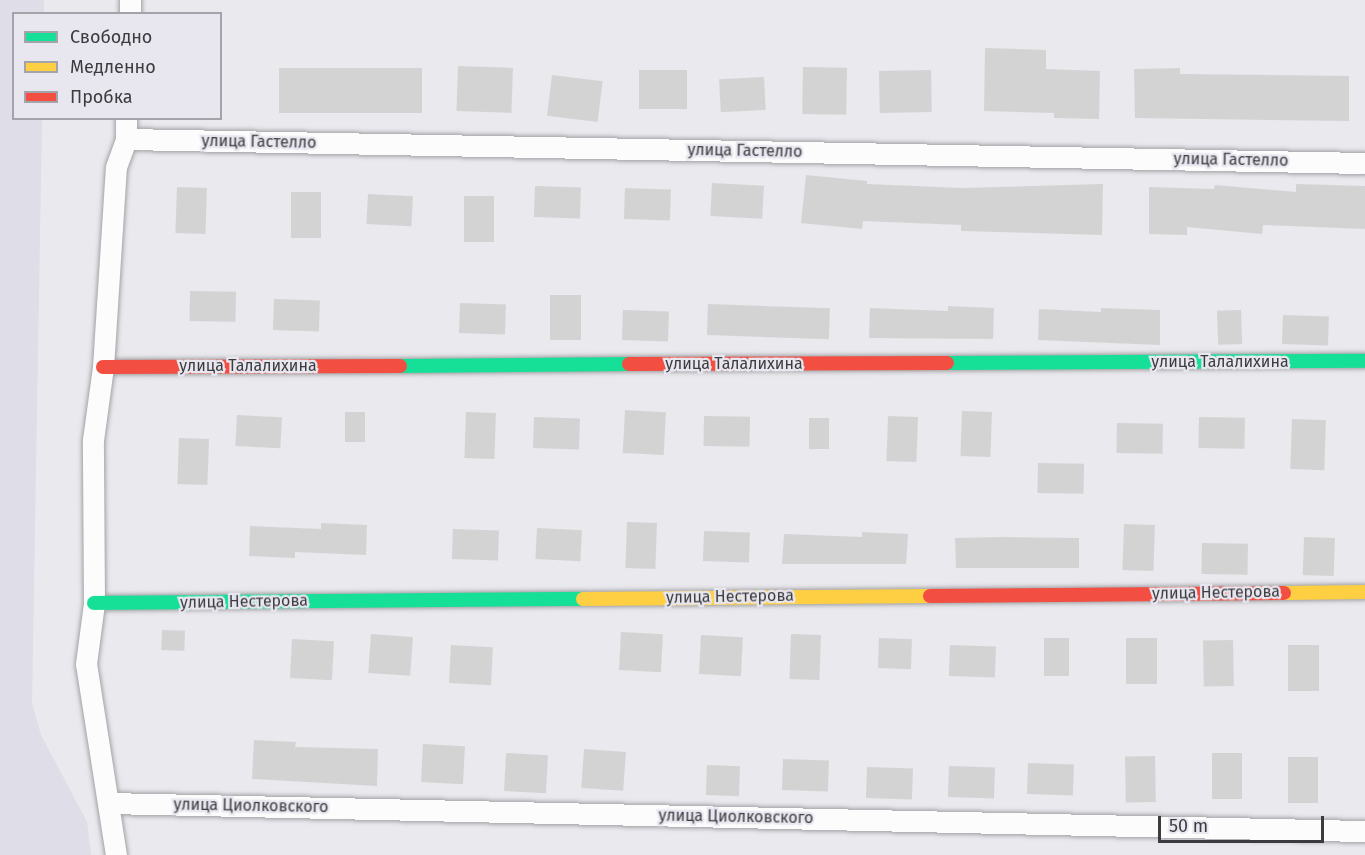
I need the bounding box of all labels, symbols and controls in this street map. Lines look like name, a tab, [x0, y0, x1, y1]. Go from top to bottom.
legend	[12, 12, 222, 120]
text: Свободно	[70, 26, 152, 48]
text: Медленно	[70, 56, 156, 78]
text: Пробка	[70, 86, 133, 108]
street label: улица Гастелло	[201, 131, 317, 153]
street label: улица Гастелло	[687, 140, 803, 162]
street label: улица Гастелло	[1173, 149, 1289, 171]
street label: улица Талалихина	[1151, 352, 1289, 372]
street label: улица Талалихина	[665, 354, 803, 374]
street label: улица Талалихина	[179, 356, 317, 376]
street label: улица Нестерова	[1152, 582, 1280, 604]
street label: улица Нестерова	[666, 586, 794, 608]
street label: улица Нестерова	[180, 591, 308, 613]
street label: улица Циолковского	[173, 795, 329, 817]
scale bar	[1161, 804, 1328, 842]
street label: улица Циолковского	[658, 806, 814, 828]
text: 50 m	[1169, 815, 1208, 837]

